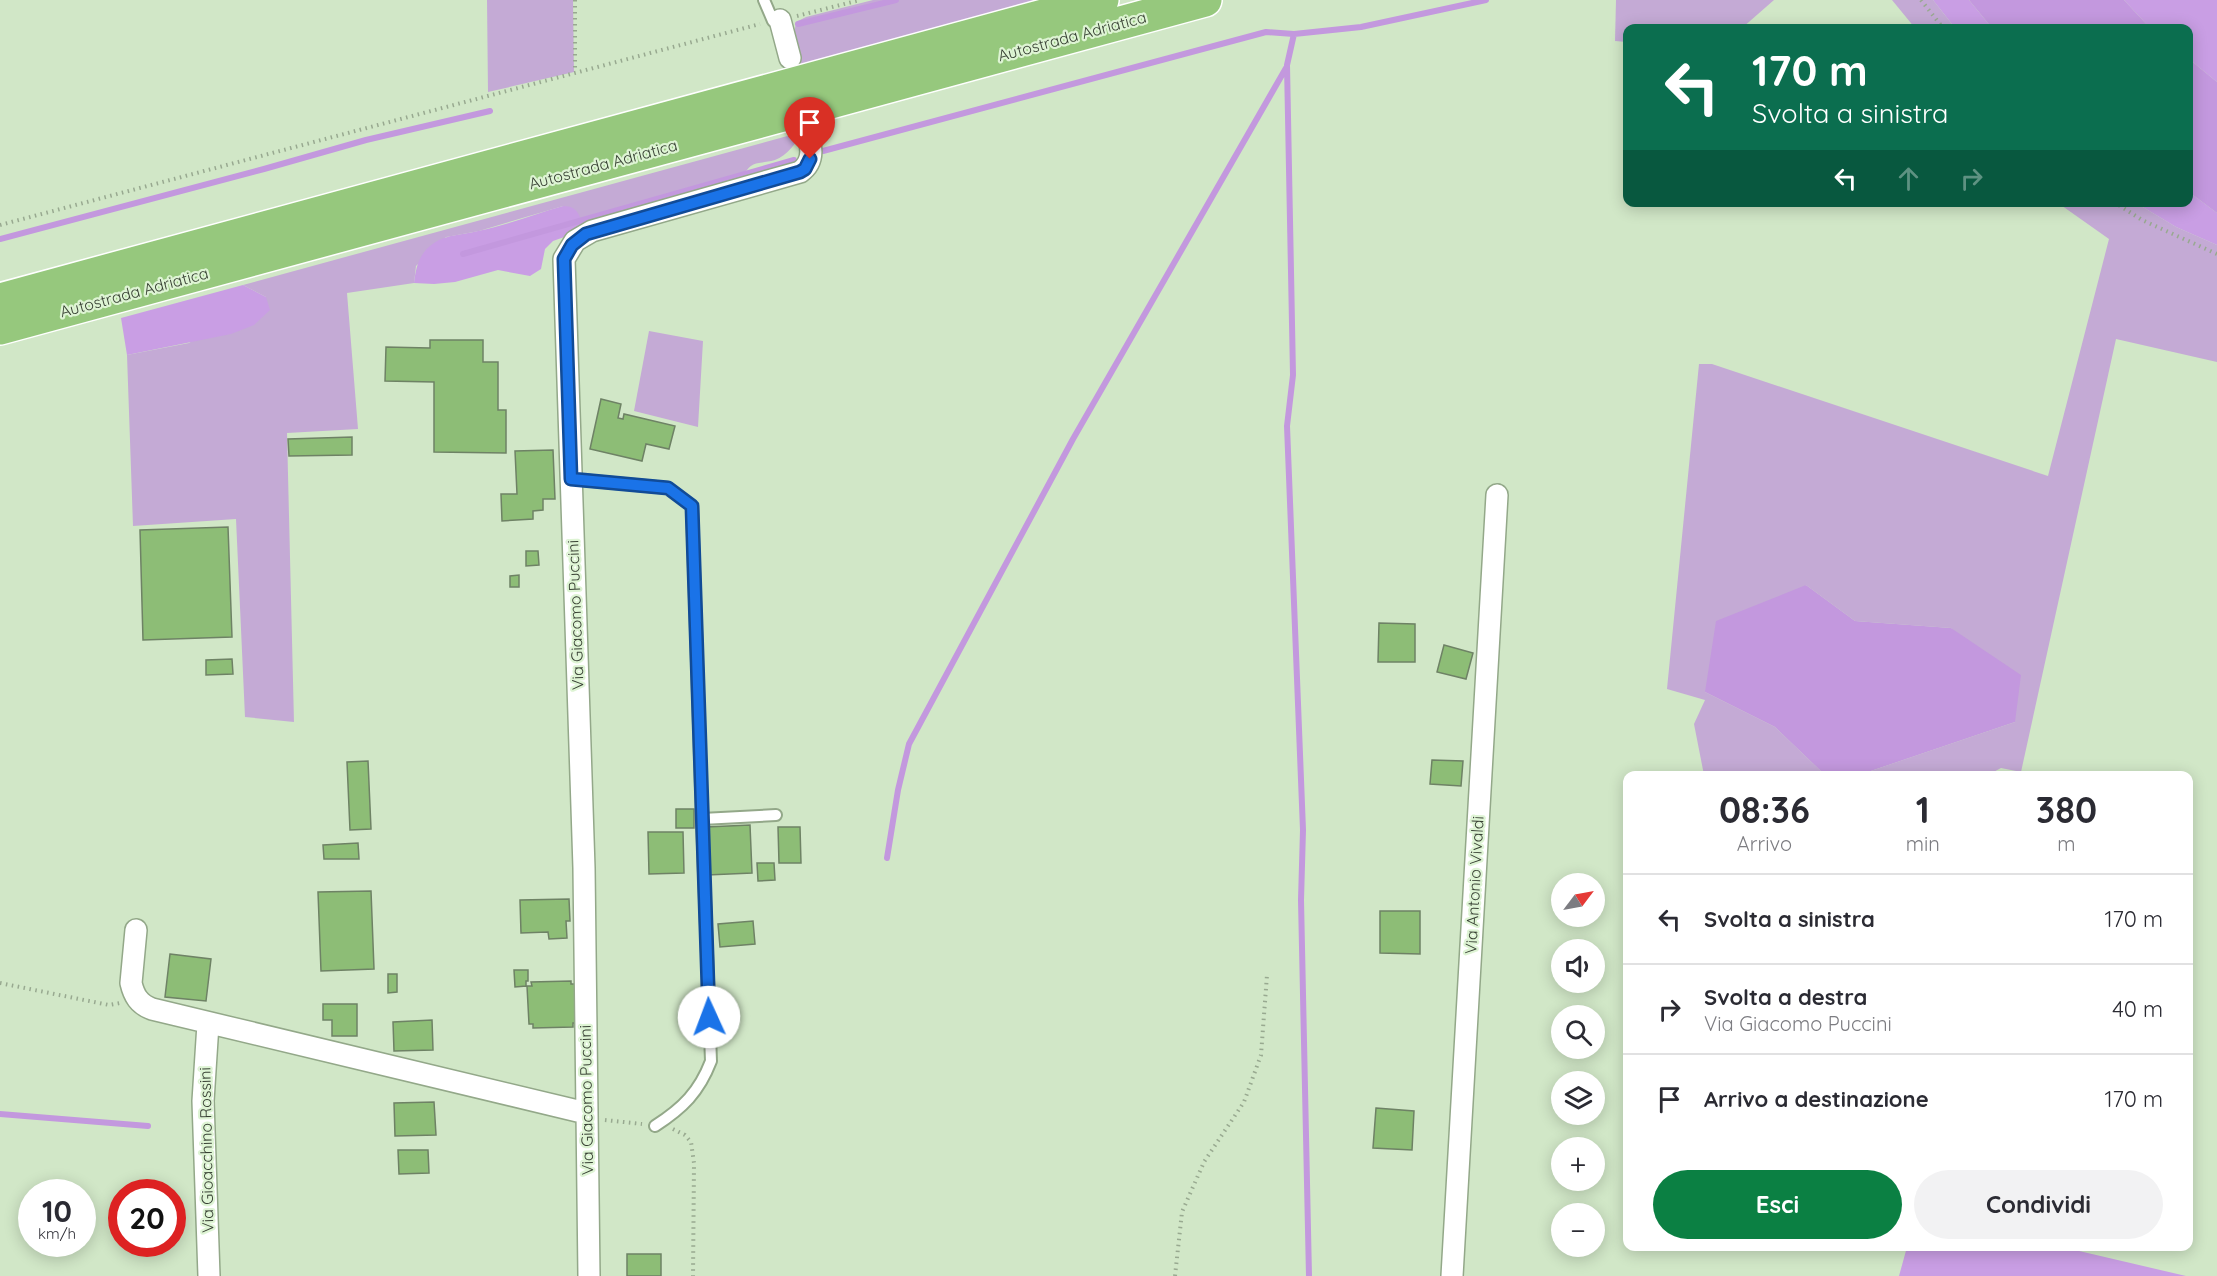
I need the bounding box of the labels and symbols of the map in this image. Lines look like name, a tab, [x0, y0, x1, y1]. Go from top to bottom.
street label: Autostrada Adriatica	[996, 7, 1148, 65]
pin	[784, 97, 835, 159]
street label: Autostrada Adriatica	[527, 135, 679, 193]
street label: Autostrada Adriatica	[58, 263, 210, 321]
street label: Via Giacomo Puccini	[562, 540, 588, 690]
street label: Via Antonio Vivaldi	[1460, 815, 1488, 955]
north arrow	[1551, 873, 1605, 927]
position arrow	[677, 985, 741, 1049]
street label: Via Giacomo Puccini	[575, 1025, 597, 1175]
street label: Via Gioacchino Rossini	[195, 1067, 217, 1233]
speed limit sign: 20	[108, 1179, 186, 1257]

